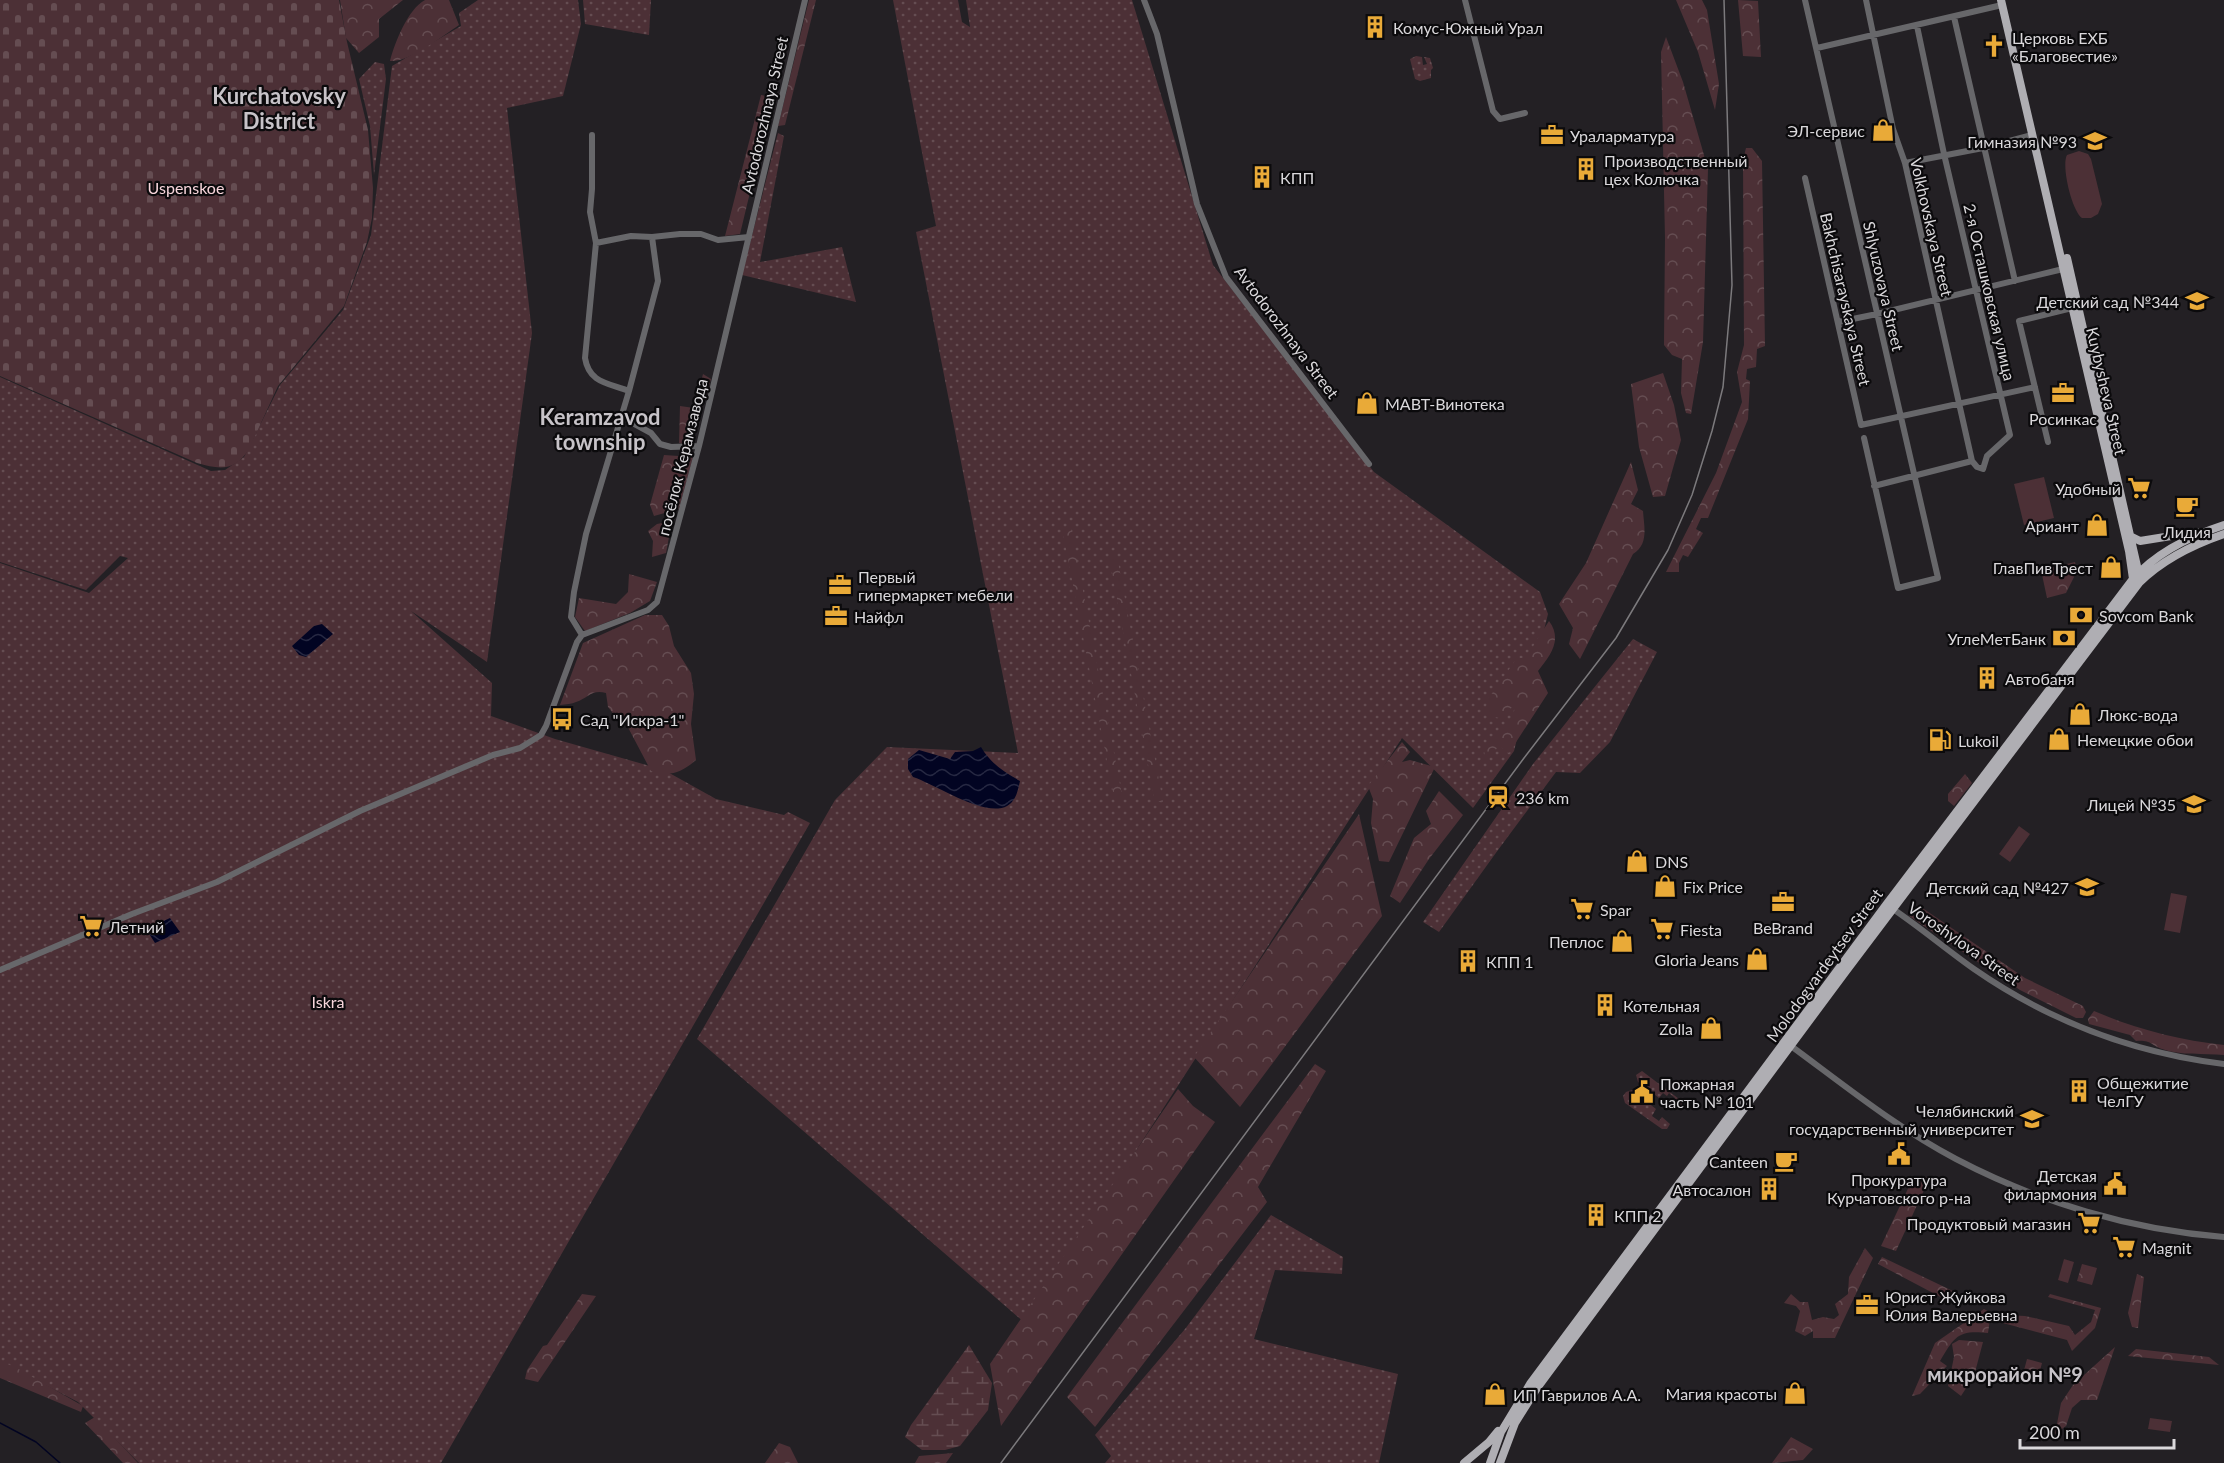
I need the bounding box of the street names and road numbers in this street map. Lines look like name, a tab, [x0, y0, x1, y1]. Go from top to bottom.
street label: Avtodorozhnaya Street	[737, 34, 791, 195]
street label: Volkhovskaya Street	[1907, 156, 1957, 298]
street label: 2-я Осташковская улица	[1960, 202, 2020, 382]
street label: Bakhchisarayskaya Street	[1817, 211, 1875, 388]
street label: Shlyuzovaya Street	[1860, 219, 1908, 353]
street label: Avtodorozhnaya Street	[1231, 262, 1343, 402]
street label: Kuybysheva Street	[2083, 325, 2131, 457]
street label: посёлок Керамзавода	[653, 376, 711, 538]
street label: Molodogvardeytsev Street	[1762, 884, 1886, 1045]
street label: Voroshylova Street	[1904, 897, 2024, 989]

